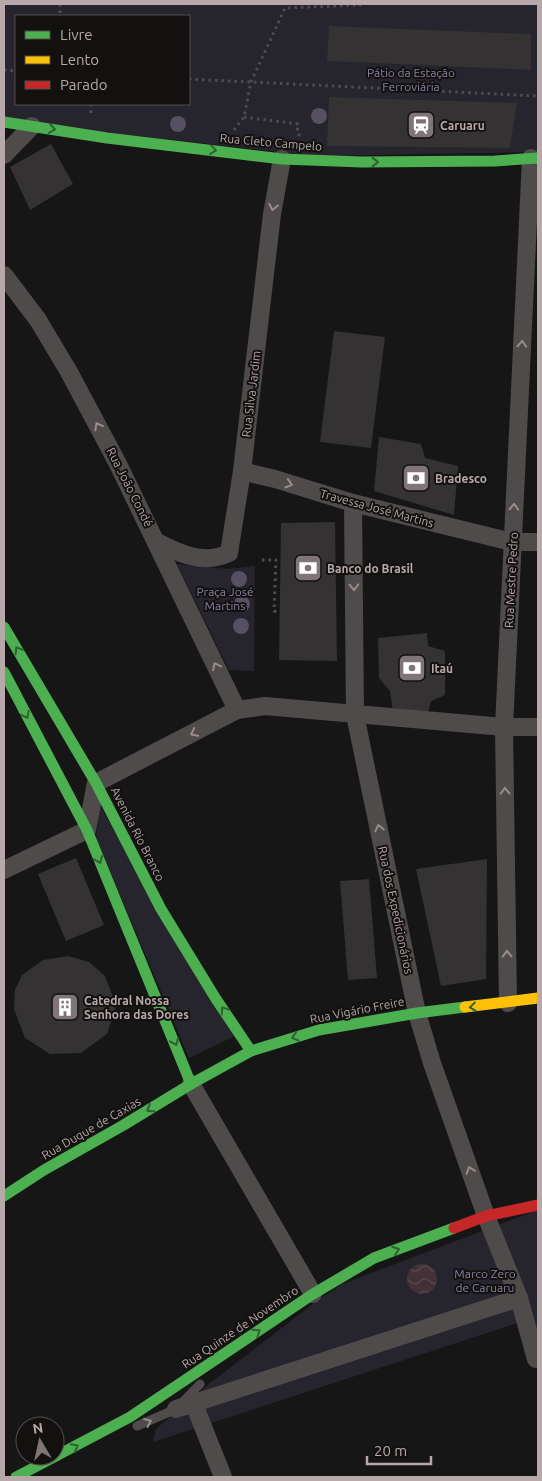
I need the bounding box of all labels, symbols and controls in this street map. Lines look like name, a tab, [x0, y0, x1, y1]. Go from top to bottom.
legend	[15, 15, 190, 105]
text: Livre	[60, 26, 93, 43]
text: Lento	[60, 51, 99, 68]
park label: Pátio da Estação Ferroviária	[367, 66, 455, 93]
text: Parado	[60, 76, 107, 93]
station icon: Caruaru	[406, 110, 436, 140]
place label: Caruaru	[440, 119, 485, 132]
one-way arrow	[48, 124, 56, 134]
street label: Rua Cleto Campelo	[219, 131, 323, 153]
one-way arrow	[209, 144, 217, 155]
one-way arrow	[372, 157, 379, 167]
one-way arrow	[268, 202, 279, 211]
one-way arrow	[517, 340, 527, 348]
street label: Rua Silva Jardim	[239, 350, 263, 438]
one-way arrow	[94, 422, 104, 431]
street label: Rua João Condé	[104, 445, 156, 529]
bank icon: Bradesco	[401, 463, 431, 493]
place label: Bradesco	[435, 472, 487, 485]
one-way arrow	[284, 478, 293, 488]
street label: Travessa José Martins	[319, 487, 435, 529]
one-way arrow	[509, 502, 520, 510]
street label: Rua Mestre Pedro	[502, 532, 520, 628]
bank icon: Banco do Brasil	[293, 553, 323, 583]
place label: Banco do Brasil	[327, 562, 414, 575]
one-way arrow	[349, 584, 359, 591]
park label: Praça José Martins	[196, 585, 254, 612]
one-way arrow	[14, 647, 24, 656]
bank icon: Itaú	[397, 653, 427, 683]
one-way arrow	[212, 662, 223, 671]
place label: Itaú	[431, 662, 453, 675]
one-way arrow	[20, 709, 30, 718]
one-way arrow	[190, 727, 199, 737]
street label: Avenida Rio Branco	[109, 785, 167, 883]
one-way arrow	[500, 787, 510, 795]
one-way arrow	[374, 823, 384, 832]
street label: Rua dos Expedicionários	[376, 845, 416, 975]
one-way arrow	[93, 855, 104, 864]
one-way arrow	[502, 950, 512, 958]
building icon: Catedral Nossa Senhora das Dores	[50, 992, 80, 1022]
place label: Catedral Nossa Senhora das Dores	[84, 994, 189, 1021]
street label: Rua Vigário Freire	[309, 994, 405, 1026]
one-way arrow	[468, 1001, 476, 1012]
one-way arrow	[221, 1007, 230, 1016]
one-way arrow	[292, 1031, 300, 1041]
one-way arrow	[169, 1038, 179, 1046]
street label: Rua Duque de Caxias	[39, 1094, 143, 1162]
one-way arrow	[146, 1103, 155, 1113]
one-way arrow	[466, 1166, 476, 1175]
one-way arrow	[391, 1245, 400, 1256]
park label: Marco Zero de Caruaru	[454, 1267, 516, 1294]
street label: Rua Quinze de Novembro	[179, 1283, 301, 1371]
one-way arrow	[251, 1329, 261, 1338]
north arrow	[15, 1416, 65, 1466]
one-way arrow	[143, 1417, 152, 1428]
text: N	[32, 1419, 44, 1437]
scale bar	[367, 1434, 431, 1466]
text: 20 m	[374, 1442, 407, 1459]
one-way arrow	[70, 1443, 79, 1453]

